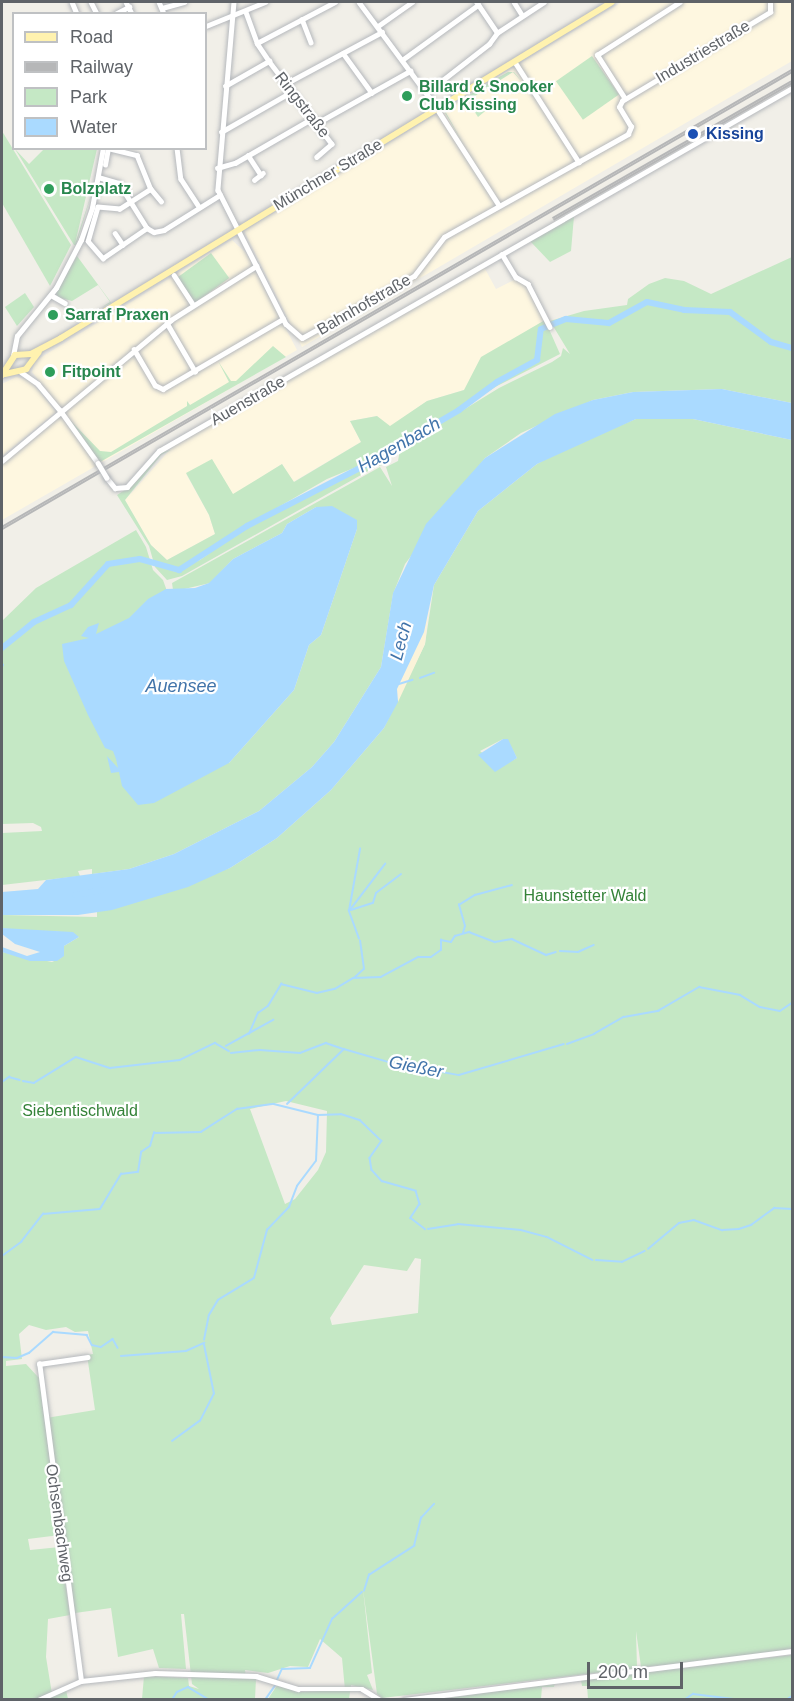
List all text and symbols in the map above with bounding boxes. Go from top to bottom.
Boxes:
legend [12,12,207,150]
street label: Industriestraße [652,16,754,88]
text: Road [70,27,113,47]
text: Railway [70,57,133,77]
street label: Ringstraße [270,68,334,142]
place label: Billard & Snooker Club Kissing [419,77,553,115]
text: Park [70,87,107,107]
marker: Billard & Snooker Club Kissing [400,89,414,103]
text: Water [70,117,117,137]
place label: Kissing [706,124,764,144]
marker: Kissing [684,125,702,143]
street label: Münchner Straße [270,135,386,215]
place label: Bolzplatz [61,179,131,199]
marker: Bolzplatz [42,182,56,196]
street label: Bahnhofstraße [314,270,414,340]
place label: Sarraf Praxen [65,305,169,325]
marker: Sarraf Praxen [46,308,60,322]
place label: Fitpoint [62,362,121,382]
marker: Fitpoint [43,365,57,379]
street label: Auenstraße [207,372,289,430]
water label: Hagenbach [354,413,444,477]
water label: Lech [386,619,416,663]
water label: Auensee [145,675,217,697]
park label: Haunstetter Wald [523,886,647,906]
water label: Gießer [387,1051,445,1083]
park label: Siebentischwald [22,1101,138,1121]
street label: Ochsenbachweg [41,1463,77,1583]
scale bar [590,1650,686,1688]
text: 200 m [598,1662,648,1682]

